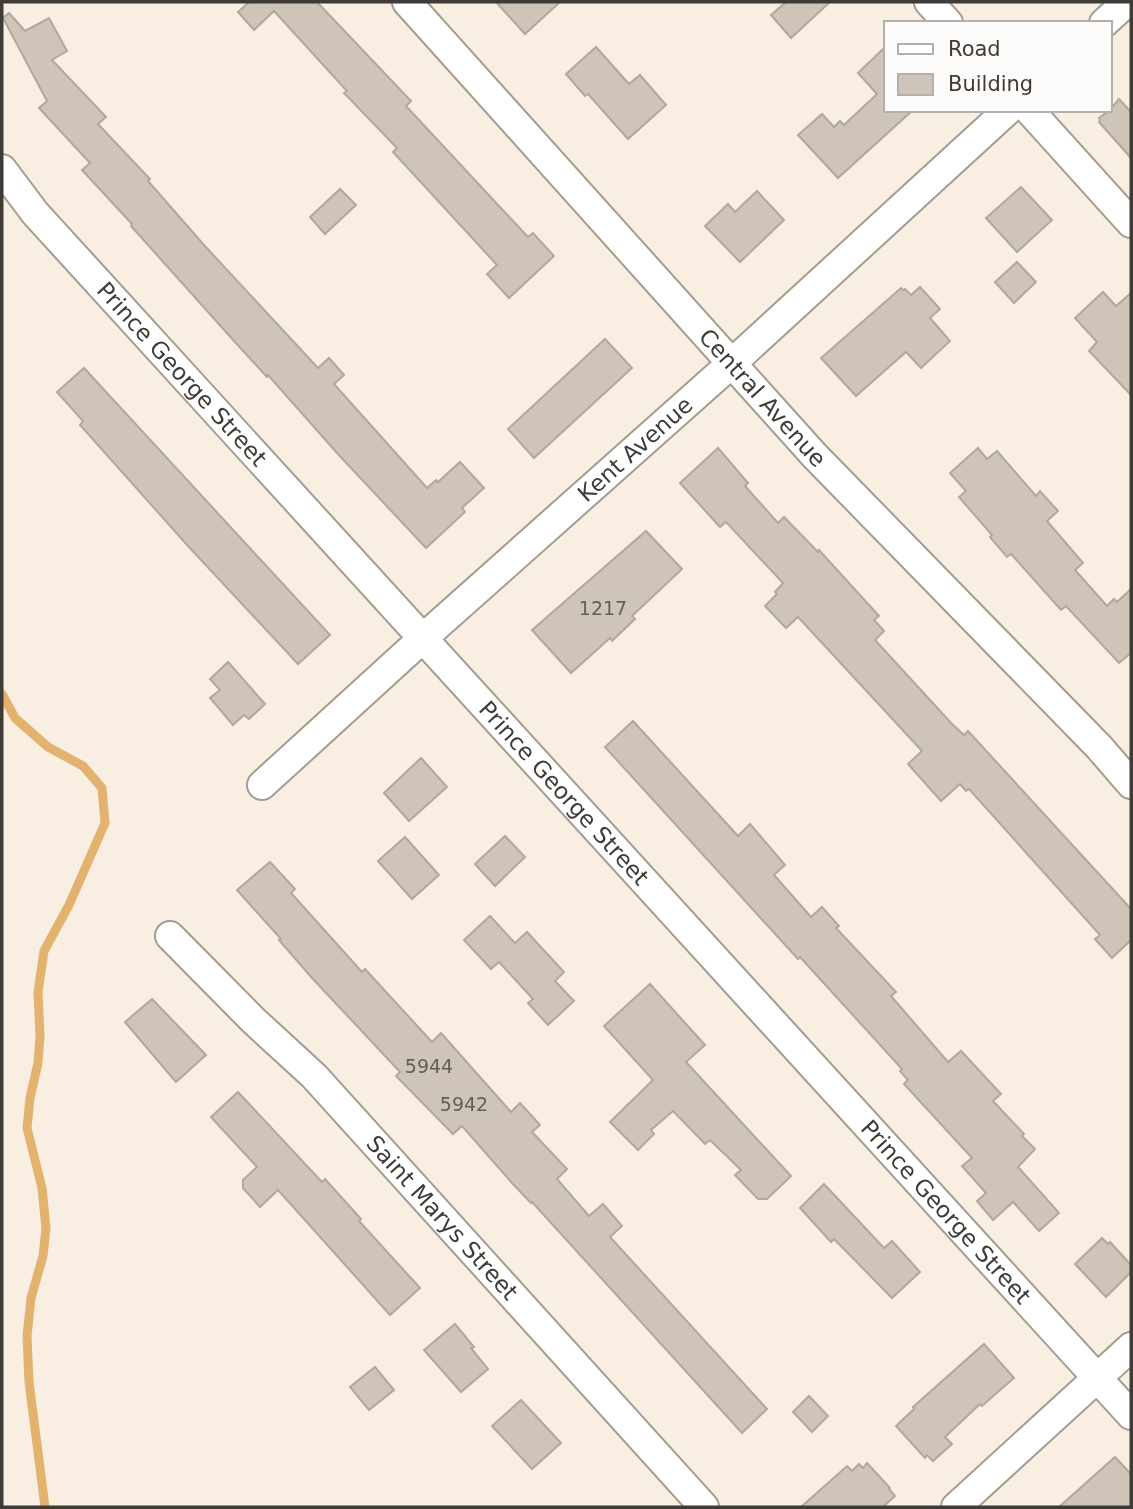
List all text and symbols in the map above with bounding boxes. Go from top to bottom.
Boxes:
legend [884,21,1112,112]
text: Road [948,37,1001,61]
text: Building [948,72,1033,96]
street label: Prince George Street [92,277,272,471]
street label: Central Avenue [694,323,831,472]
street label: Kent Avenue [573,391,698,507]
house number: 1217 [579,597,627,619]
street label: Prince George Street [474,696,654,890]
house number: 5944 [405,1055,453,1077]
house number: 5942 [440,1093,488,1115]
street label: Prince George Street [856,1115,1036,1309]
street label: Saint Marys Street [361,1130,523,1305]

